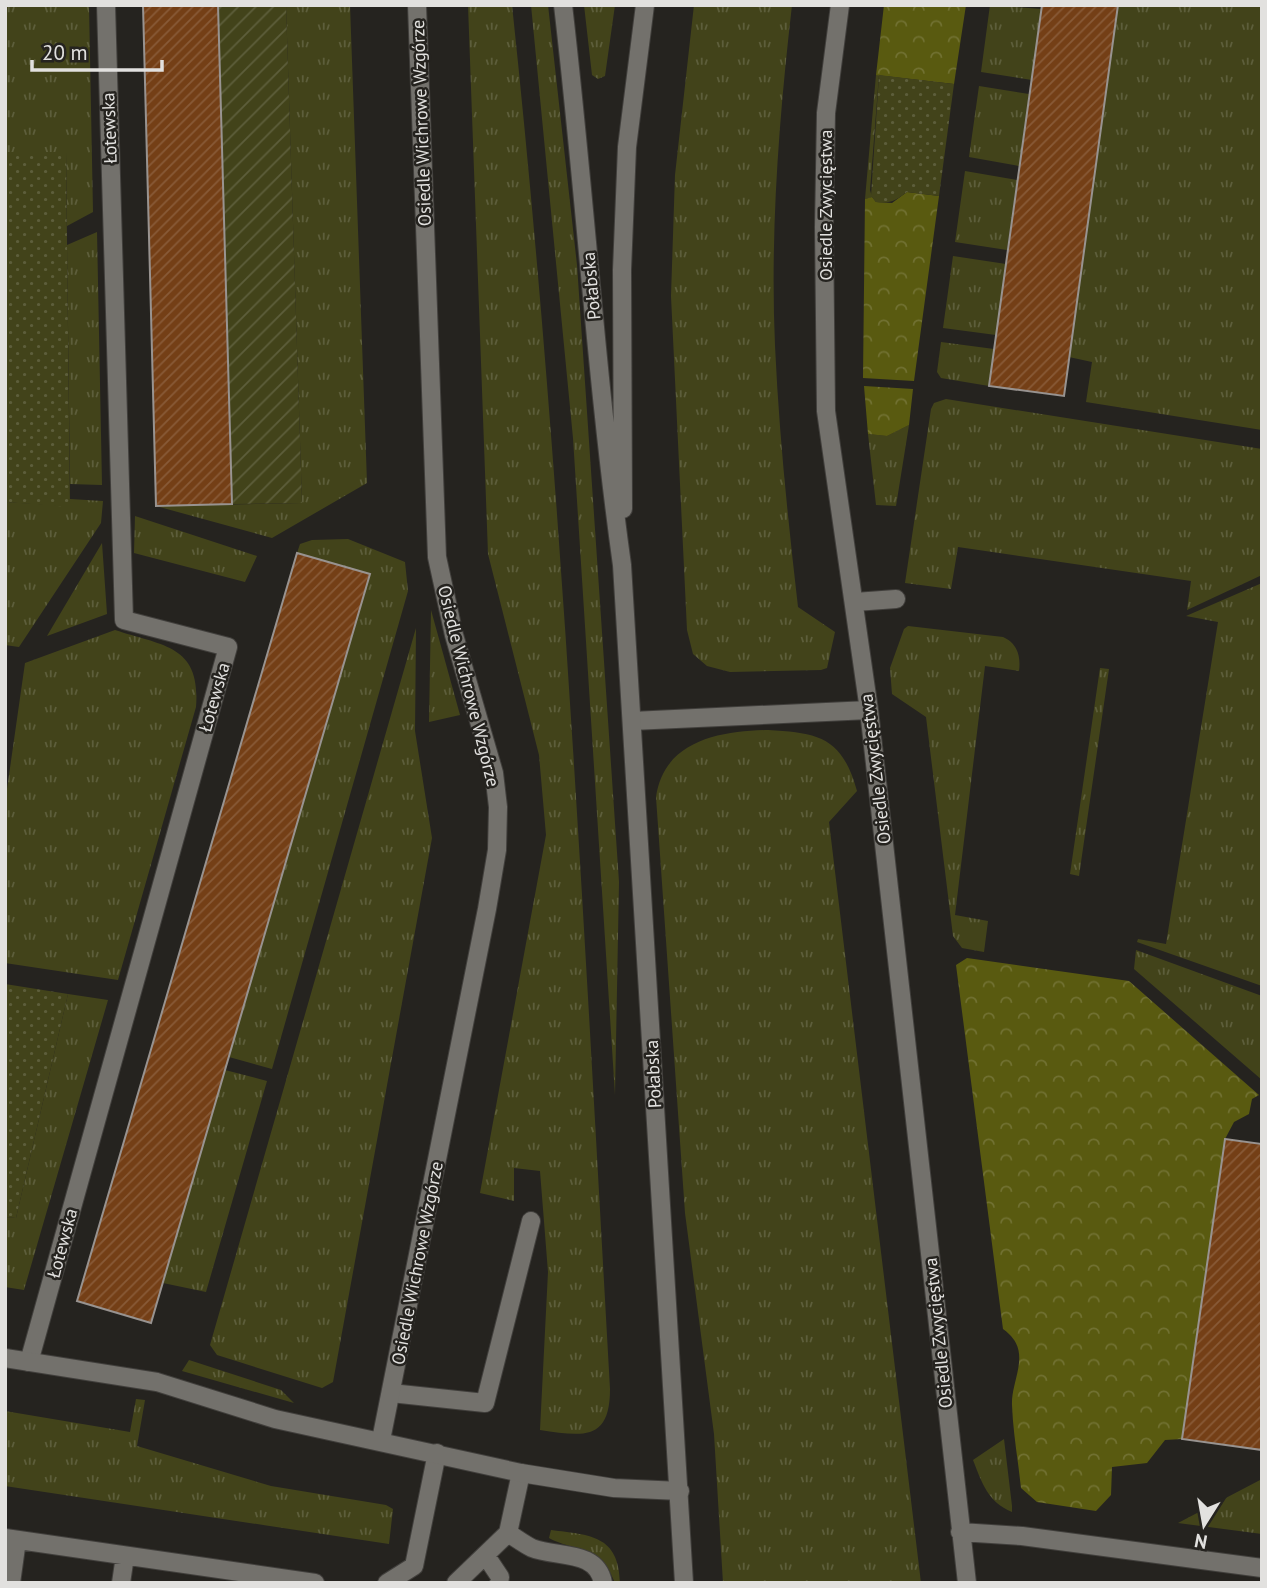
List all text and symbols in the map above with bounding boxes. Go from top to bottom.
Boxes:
street label: Osiedle Wichrowe Wzgórze [406,19,436,227]
scale bar [32,28,161,72]
text: 20 m [42,39,88,66]
street label: Łotewska [96,92,122,164]
street label: Osiedle Zwycięstwa [814,129,837,281]
street label: Połabska [577,251,605,321]
street label: Osiedle Wichrowe Wzgórze [433,583,505,789]
street label: Łotewska [193,660,235,734]
street label: Osiedle Zwycięstwa [854,693,896,845]
street label: Połabska [640,1039,666,1109]
street label: Osiedle Wichrowe Wzgórze [386,1159,448,1367]
street label: Łotewska [42,1206,82,1280]
street label: Osiedle Zwycięstwa [919,1257,957,1409]
north arrow [1169,1490,1239,1560]
text: N [1192,1529,1209,1555]

